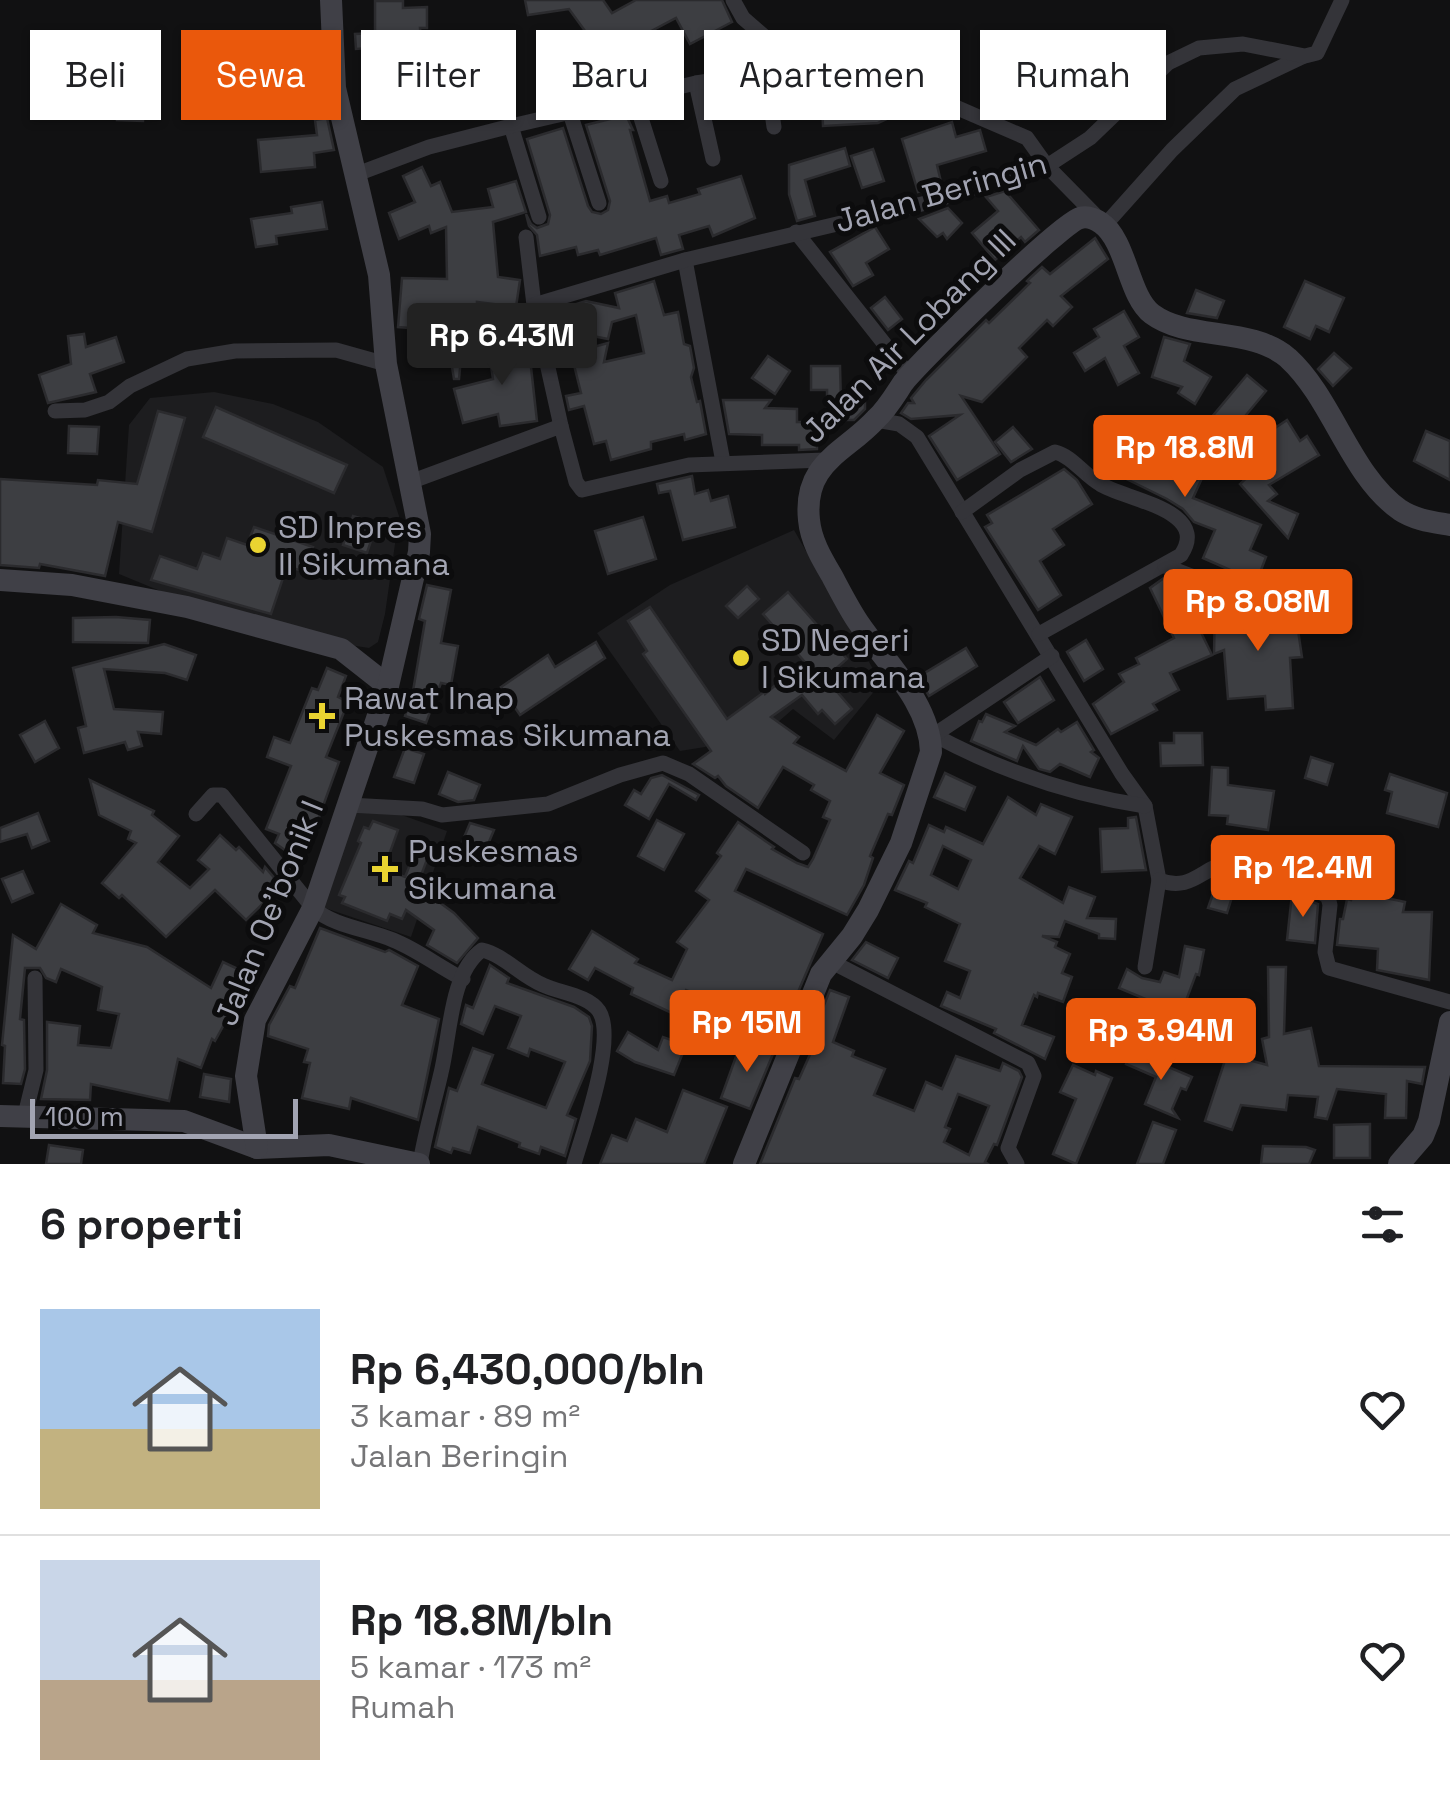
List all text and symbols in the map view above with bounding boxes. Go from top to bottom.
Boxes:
chip: Beli [30,30,161,120]
chip: Sewa [181,30,341,120]
chip: Filter [361,30,516,120]
chip: Baru [536,30,684,120]
chip: Apartemen [704,30,960,120]
chip: Rumah [980,30,1166,120]
street label: Jalan Beringin [831,143,1051,241]
street label: Jalan Air Lobang III [794,221,1024,451]
pin: Rp 6.43M [399,303,605,388]
text: Rp 6.43M [429,315,575,355]
pin: Rp 18.8M [1082,415,1288,500]
text: Rp 18.8M [1115,427,1255,467]
place label: SD Inpres II Sikumana [278,507,450,584]
marker: SD Inpres II Sikumana [247,534,269,556]
pin: Rp 8.08M [1155,569,1361,654]
text: Rp 8.08M [1185,581,1331,621]
place label: SD Negeri I Sikumana [761,620,925,697]
marker: SD Negeri I Sikumana [730,647,752,669]
place label: Rawat Inap Puskesmas Sikumana [344,678,671,755]
marker: Rawat Inap Puskesmas Sikumana [309,703,335,729]
street label: Jalan Oe'bonik I [206,795,332,1031]
place label: Puskesmas Sikumana [408,831,579,908]
pin: Rp 12.4M [1200,835,1406,920]
text: Rp 12.4M [1233,847,1373,887]
marker: Puskesmas Sikumana [372,856,398,882]
pin: Rp 15M [666,990,828,1075]
pin: Rp 3.94M [1058,998,1264,1083]
text: Rp 15M [692,1002,802,1042]
text: Rp 3.94M [1088,1010,1234,1050]
scale bar [30,1094,298,1138]
text: 100 m [45,1098,124,1134]
icon: filters [1355,1197,1410,1252]
text: 6 properti [40,1198,243,1251]
text: Rp 6,430,000/bln [350,1343,705,1396]
icon: home [120,1349,240,1469]
icon: heart [1355,1382,1410,1437]
text: 3 kamar · 89 m² [350,1396,580,1436]
text: Jalan Beringin [350,1436,568,1476]
text: Rp 18.8M/bln [350,1594,613,1647]
icon: home [120,1600,240,1720]
icon: heart [1355,1633,1410,1688]
text: 5 kamar · 173 m² [350,1647,591,1687]
text: Rumah [350,1687,455,1727]

